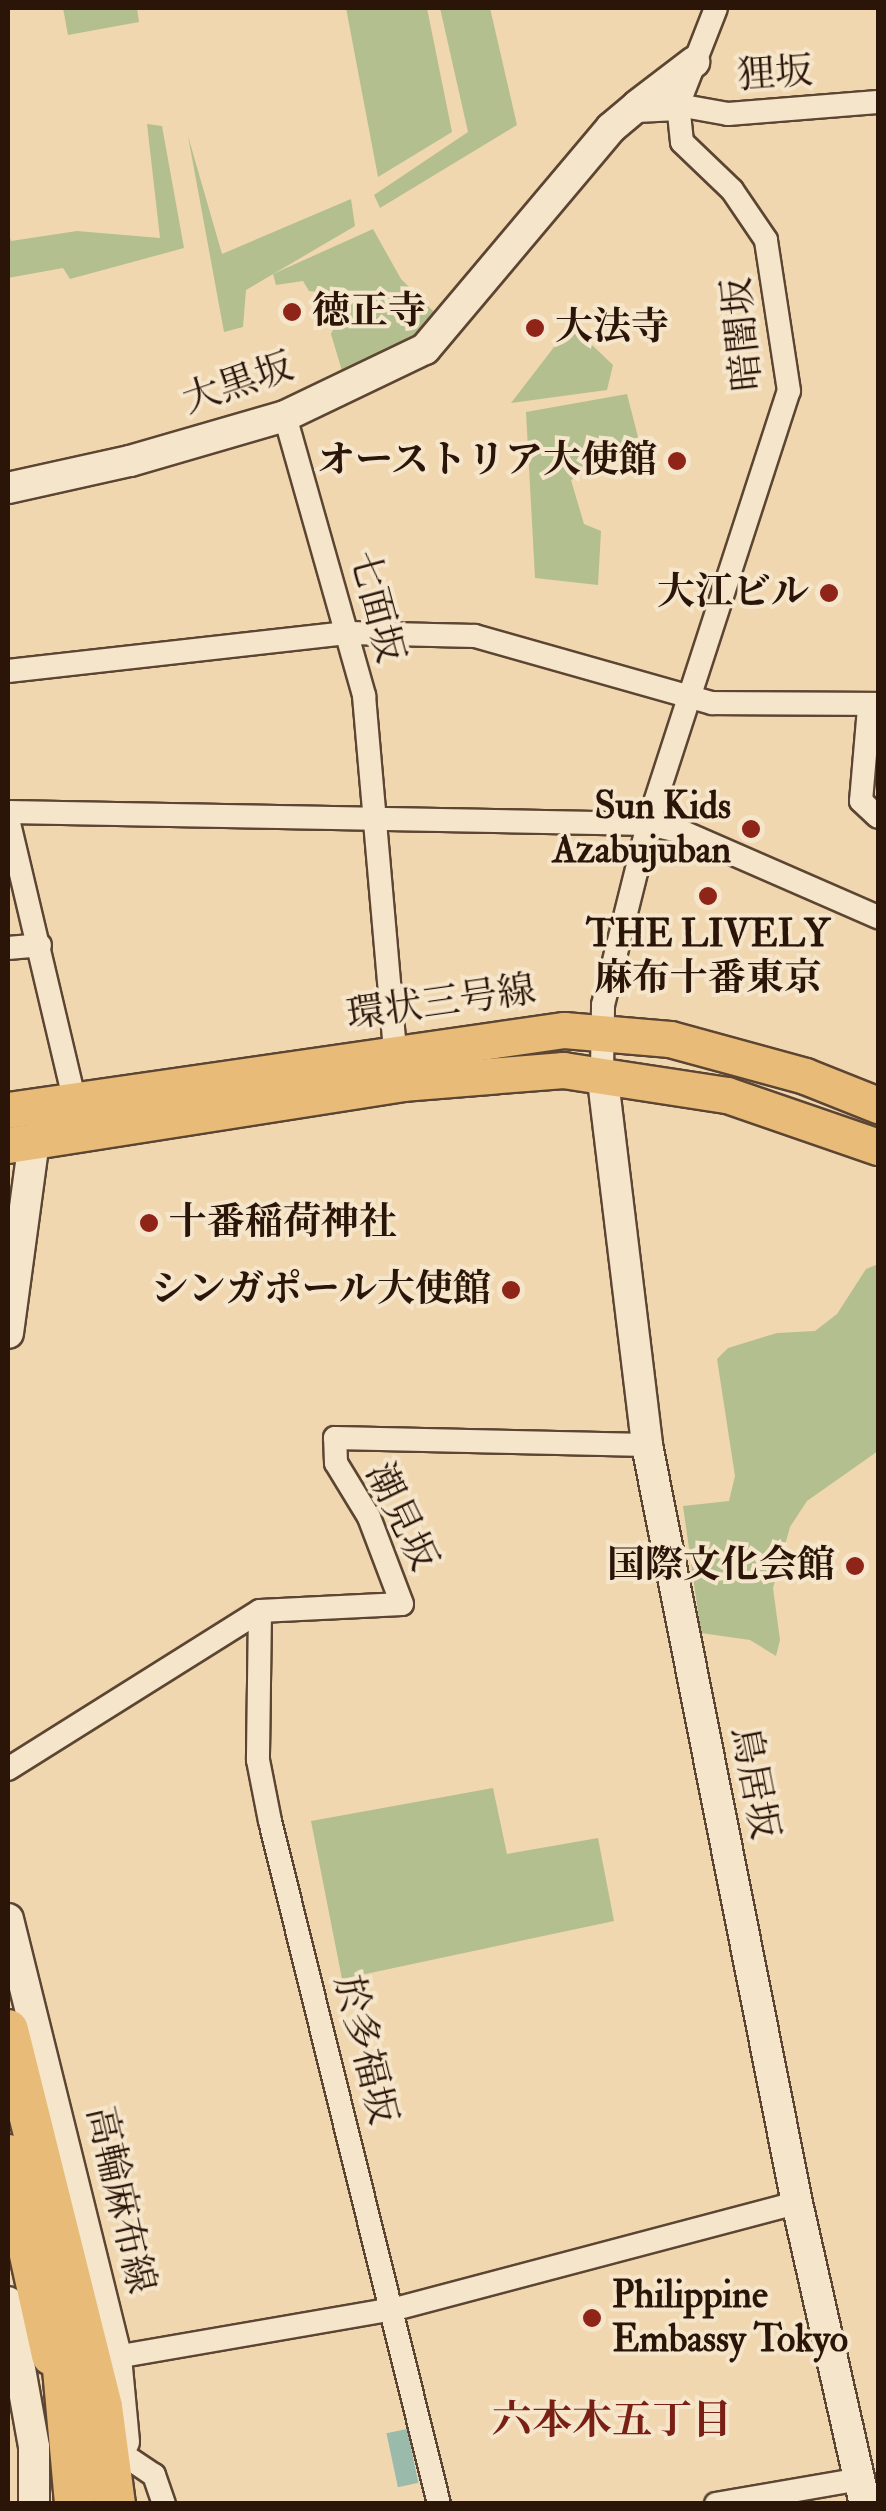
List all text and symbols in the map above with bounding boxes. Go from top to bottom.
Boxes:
street label: 狸坂 [736,49,814,99]
street label: 暗闇坂 [714,275,772,393]
place label: 徳正寺 [312,289,426,335]
marker: 徳正寺 [281,301,303,323]
place label: 大法寺 [555,305,669,351]
marker: 大法寺 [524,317,546,339]
street label: 大黒坂 [177,344,299,424]
place label: オーストリア大使館 [315,438,657,484]
marker: オーストリア大使館 [666,450,688,472]
street label: 七面坂 [339,546,413,668]
place label: 大江ビル [657,570,809,616]
marker: 大江ビル [818,582,840,604]
place label: Sun Kids Azabujuban [552,784,731,874]
marker: Sun Kids Azabujuban [740,818,762,840]
marker: THE LIVELY 麻布十番東京 [697,885,719,907]
place label: THE LIVELY 麻布十番東京 [586,912,830,1002]
street label: 環状三号線 [344,967,538,1039]
place label: 十番稲荷神社 [169,1200,397,1246]
marker: 十番稲荷神社 [138,1212,160,1234]
place label: シンガポール大使館 [149,1267,491,1313]
marker: シンガポール大使館 [500,1279,522,1301]
street label: 潮見坂 [356,1456,446,1578]
place label: 国際文化会館 [607,1543,835,1589]
marker: 国際文化会館 [844,1555,866,1577]
street label: 鳥居坂 [721,1723,787,1843]
street label: 於多福坂 [324,1971,406,2129]
street label: 高輪麻布線 [76,2102,164,2298]
place label: Philippine Embassy Tokyo [612,2273,848,2362]
marker: Philippine Embassy Tokyo [581,2307,603,2329]
district label: 六本木五丁目 [492,2397,732,2445]

